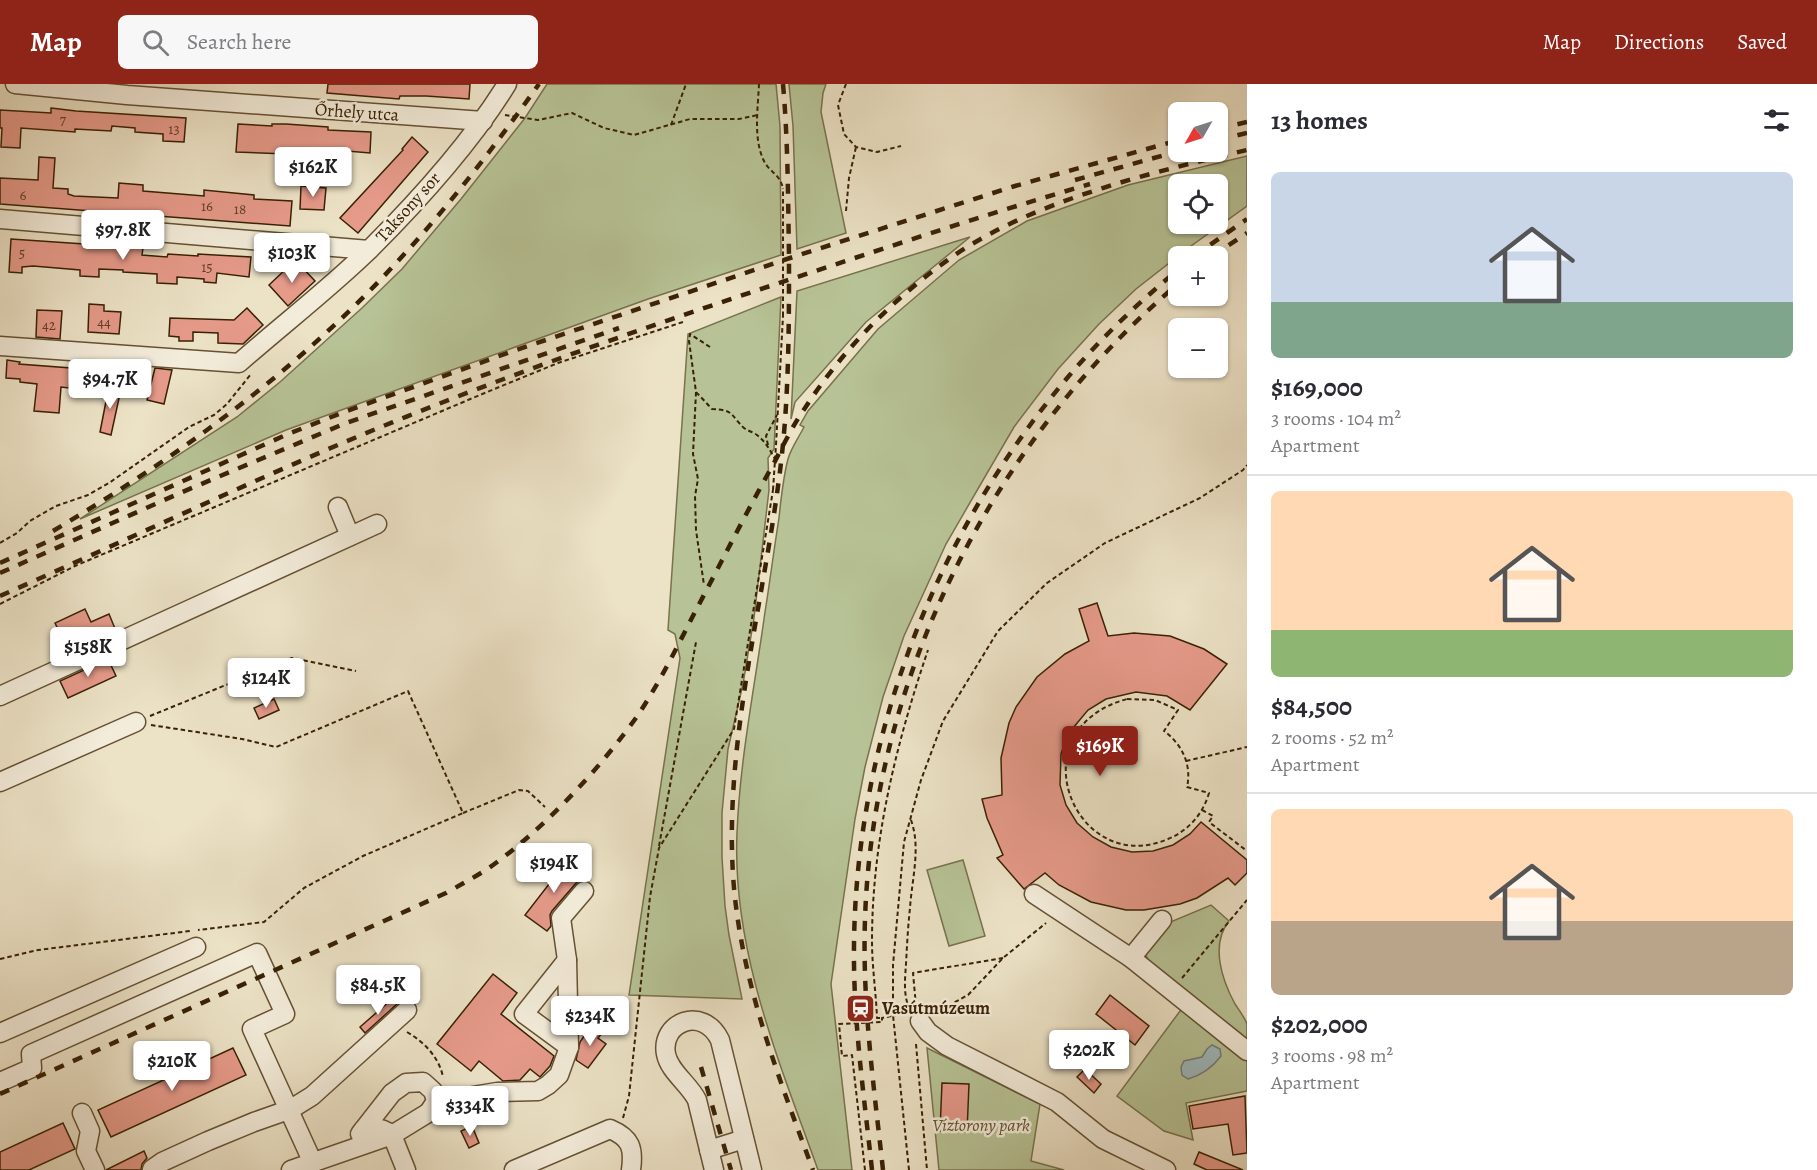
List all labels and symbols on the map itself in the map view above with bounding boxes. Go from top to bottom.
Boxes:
street label: Őrhely utca [314,97,401,127]
north arrow [1168,102,1228,162]
house number: 7 [60,110,67,130]
house number: 13 [168,119,180,139]
pin: $162K [271,147,355,198]
street label: Taksony sor [370,167,446,247]
house number: 6 [20,185,27,205]
house number: 16 [201,196,213,216]
house number: 18 [234,199,246,219]
pin: $97.8K [74,210,172,261]
pin: $103K [250,233,334,284]
house number: 5 [19,243,25,263]
house number: 15 [201,257,213,277]
house number: 44 [97,312,111,332]
house number: 42 [42,315,56,335]
pin: $94.7K [61,359,159,410]
pin: $158K [46,627,130,678]
pin: $124K [224,658,308,709]
pin: $169K [1058,726,1142,777]
pin: $194K [512,843,596,894]
pin: $84.5K [329,965,427,1016]
station icon: Vasútmúzeum [845,992,877,1024]
pin: $234K [548,996,632,1047]
place label: Vasútmúzeum [881,996,990,1020]
pin: $202K [1047,1030,1131,1081]
pin: $210K [130,1041,214,1092]
pin: $334K [428,1086,512,1137]
park label: Víztorony park [932,1113,1030,1137]

